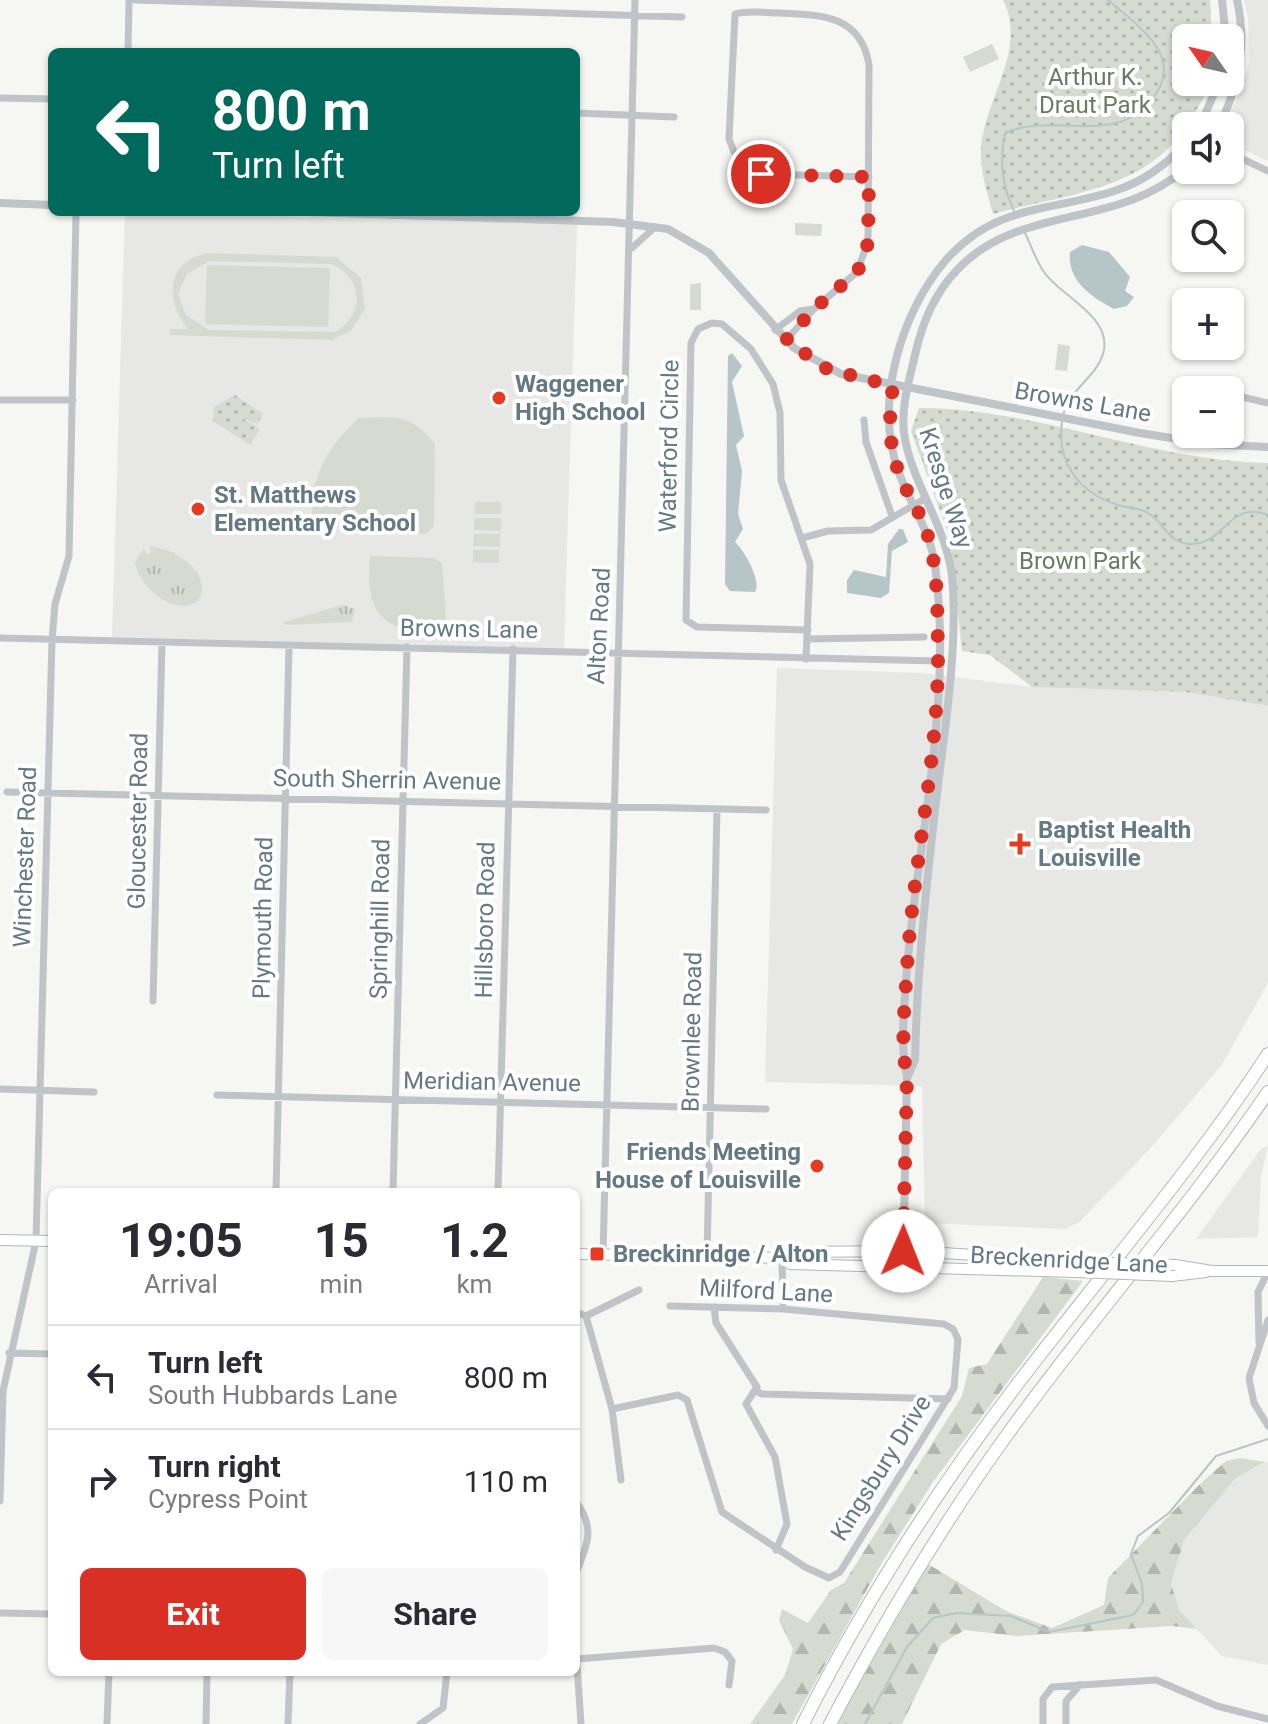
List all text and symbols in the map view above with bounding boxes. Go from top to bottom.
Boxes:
north arrow [1172,24,1244,96]
map controls [1172,24,1244,448]
park label: Arthur K. Draut Park [1039,63,1152,119]
text: 800 m [212,78,371,144]
icon: left [80,80,184,184]
button: sound [1172,112,1244,184]
pin [727,140,795,208]
text: Turn left [212,145,345,187]
icon: arrive [739,152,783,196]
button: search [1172,200,1244,272]
button: + [1172,288,1244,360]
street label: Waterford Circle [653,359,685,533]
place label: Waggener High School [515,370,646,426]
street label: Browns Lane [1013,376,1153,428]
button: − [1172,376,1244,448]
marker: Waggener High School [490,389,508,407]
street label: Kresge Way [913,424,979,553]
place label: St. Matthews Elementary School [214,481,416,537]
marker: St. Matthews Elementary School [189,500,207,518]
park label: Brown Park [1019,547,1142,575]
street label: Alton Road [582,567,616,685]
street label: Browns Lane [400,614,538,644]
street label: Gloucester Road [122,733,154,909]
street label: South Sherrin Avenue [273,764,501,796]
street label: Winchester Road [8,766,42,948]
place label: Baptist Health Louisville [1038,816,1191,872]
marker: Baptist Health Louisville [1009,833,1031,855]
street label: Plymouth Road [248,837,278,999]
street label: Springhill Road [365,839,395,999]
street label: Hillsboro Road [470,841,500,999]
street label: Brownlee Road [677,952,707,1112]
street label: Meridian Avenue [403,1066,581,1098]
place label: Friends Meeting House of Louisville [595,1138,801,1194]
marker: Friends Meeting House of Louisville [808,1157,826,1175]
position arrow [861,1209,945,1293]
text: 19:05 [119,1212,243,1269]
text: 15 [314,1212,369,1269]
text: 1.2 [440,1212,509,1269]
place label: Breckinridge / Alton [613,1240,828,1268]
street label: Breckenridge Lane [970,1241,1168,1279]
marker: Breckinridge / Alton [588,1245,606,1263]
text: Arrival [144,1269,218,1299]
text: min [320,1269,363,1299]
text: km [456,1269,492,1299]
street label: Milford Lane [698,1274,834,1308]
text: Turn left [148,1345,263,1380]
icon: left [80,1355,124,1399]
text: 800 m [464,1360,548,1395]
text: South Hubbards Lane [148,1380,398,1410]
street label: Kingsbury Drive [825,1390,937,1546]
text: Turn right [148,1449,281,1484]
icon: right [80,1459,124,1503]
text: 110 m [464,1464,548,1499]
text: Cypress Point [148,1484,308,1514]
button: Exit [80,1568,306,1660]
button: Share [322,1568,548,1660]

